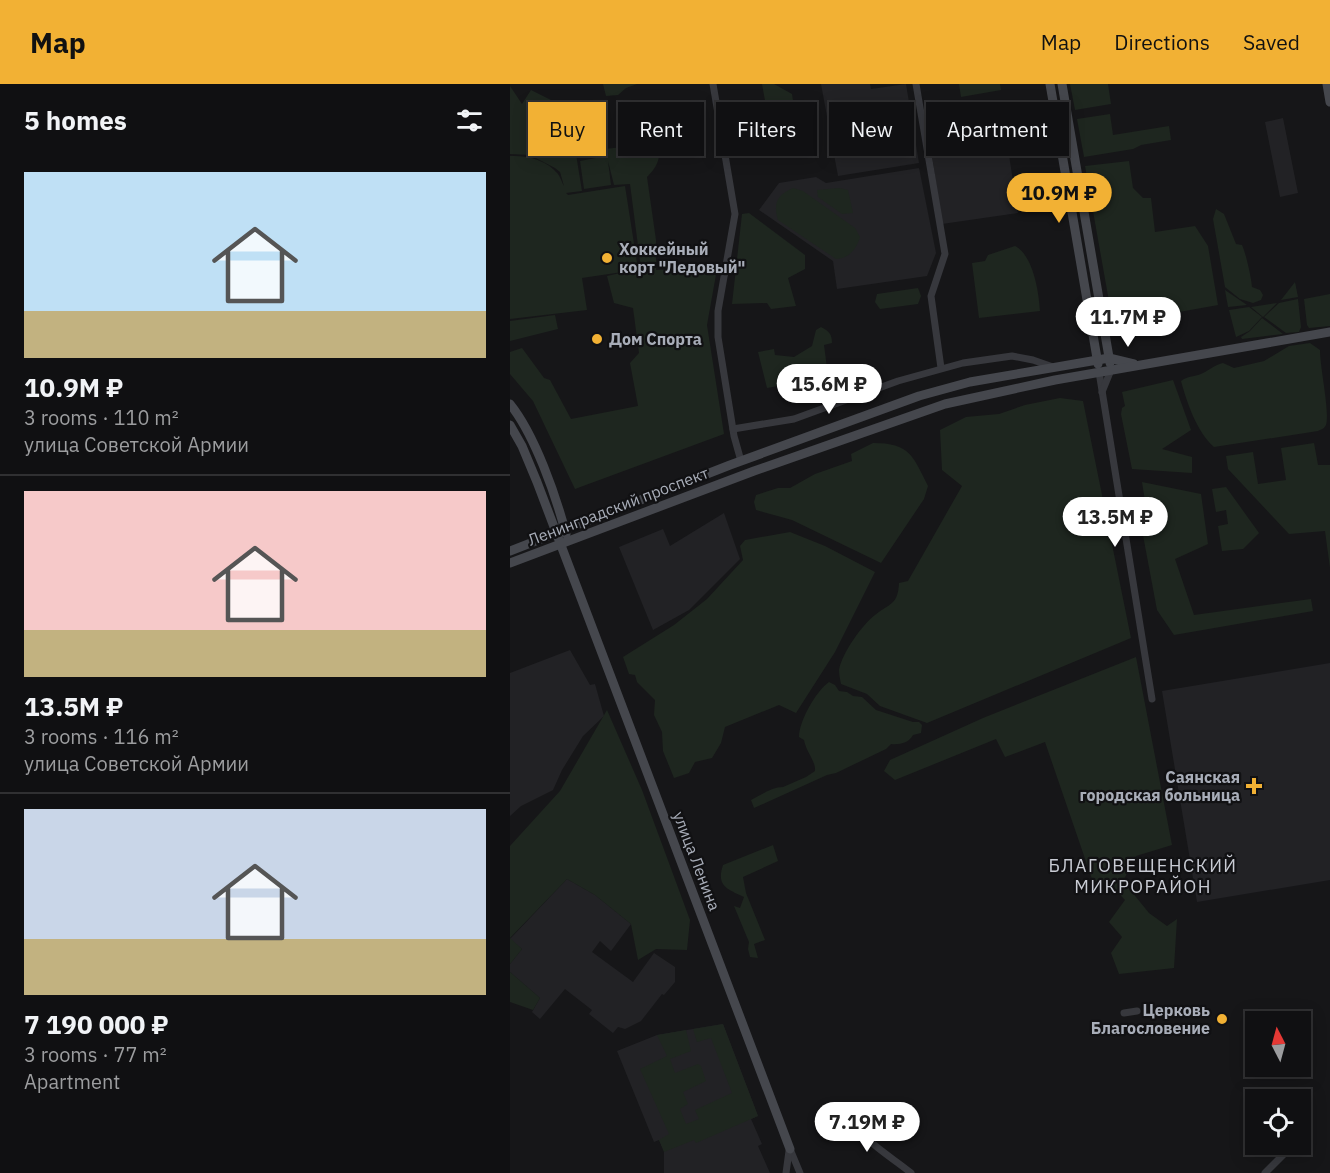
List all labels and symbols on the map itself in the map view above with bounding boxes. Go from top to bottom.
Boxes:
pin: 10.9M ₽ [1004,173,1114,224]
place label: Хоккейный корт "Ледовый" [619,239,746,277]
marker: Хоккейный корт "Ледовый" [600,251,614,265]
pin: 11.7M ₽ [1073,297,1183,348]
place label: Дом Спорта [609,329,702,349]
marker: Дом Спорта [590,332,604,346]
pin: 15.6M ₽ [774,364,884,415]
street label: Ленинградский проспект [525,462,712,550]
pin: 13.5M ₽ [1060,497,1170,548]
place label: Саянская городская больница [1080,767,1240,805]
marker: Саянская городская больница [1245,777,1263,795]
street label: улица Ленина [669,809,725,914]
district label: БЛАГОВЕЩЕНСКИЙ МИКРОРАЙОН [1048,854,1238,898]
place label: Церковь Благословение [1091,1000,1210,1038]
north arrow [1245,1011,1311,1077]
marker: Церковь Благословение [1215,1012,1229,1026]
pin: 7.19M ₽ [812,1102,922,1153]

